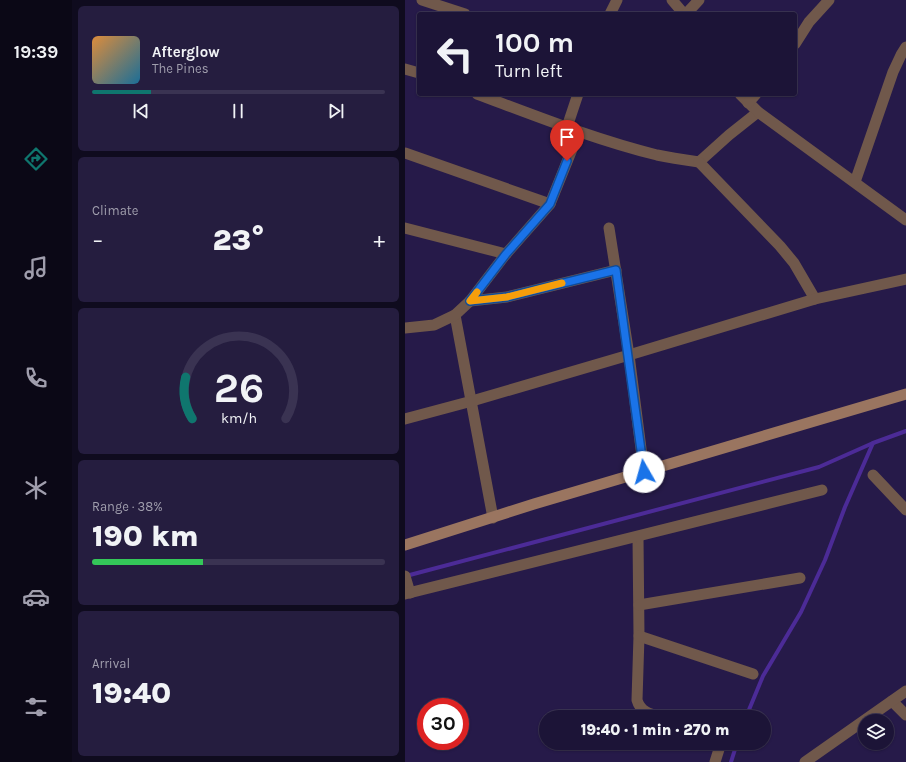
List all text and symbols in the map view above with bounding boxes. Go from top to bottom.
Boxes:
text: 100 m [495,26,574,59]
icon: left [429,28,481,80]
text: 19:39 [14,41,58,63]
text: Afterglow [152,43,220,61]
text: Turn left [495,60,563,82]
text: The Pines [152,61,209,76]
icon: previous [130,100,152,122]
icon: pause [227,100,249,122]
icon: next [325,100,347,122]
pin [550,120,584,161]
icon: arrive [556,126,578,148]
icon: directions [22,145,50,173]
text: Climate [92,203,138,218]
text: 23° [213,222,264,258]
text: − [92,227,104,253]
text: + [373,227,385,253]
icon: music [22,254,50,282]
icon: phone [22,364,50,392]
text: 26 [213,364,264,412]
text: km/h [220,410,257,427]
position arrow [623,451,665,493]
icon: climate [22,474,50,502]
text: Range · 38% [92,499,163,514]
text: 190 km [92,518,199,554]
icon: car [22,583,50,611]
text: Arrival [92,656,130,671]
text: 19:40 [92,675,171,711]
icon: filters [22,693,50,721]
speed limit sign: 30 [417,698,469,750]
map controls [858,714,894,750]
button: layers [858,714,894,750]
text: 19:40 · 1 min · 270 m [581,721,729,739]

